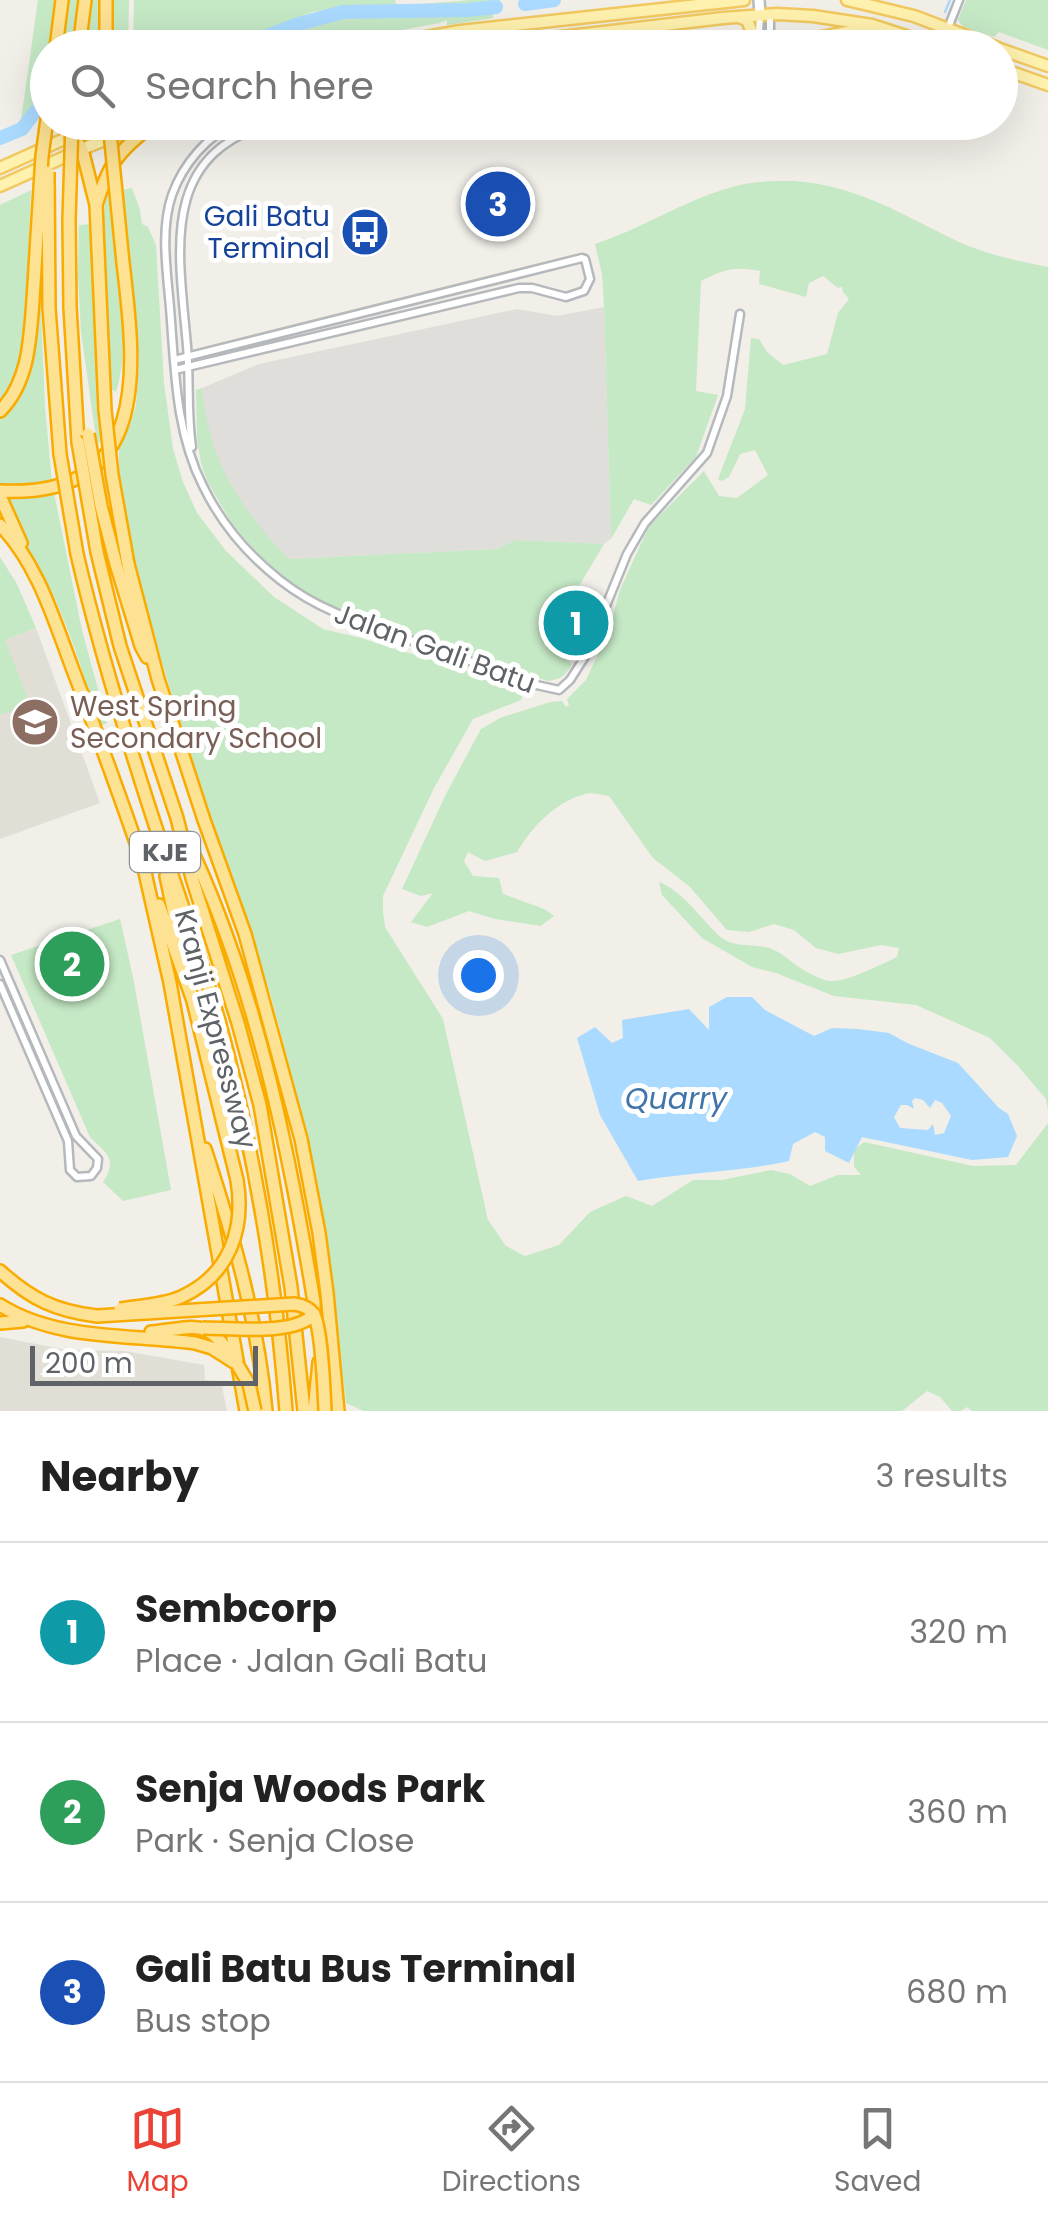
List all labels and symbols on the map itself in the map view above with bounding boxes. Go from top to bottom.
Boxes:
pin: 3 [466,166,530,242]
place label: Gali Batu Terminal [204,197,330,268]
bus stop icon: Gali Batu Terminal [339,206,391,258]
pin: 1 [544,586,608,660]
street label: Jalan Gali Batu [329,594,541,703]
place label: West Spring Secondary School [70,687,322,758]
school or university icon: West Spring Secondary School [9,696,61,748]
road number: KJE [130,832,200,872]
street label: Kranji Expressway [165,905,266,1154]
pin: 2 [40,926,104,1002]
your location [453,950,504,1001]
water label: Quarry [625,1077,728,1120]
scale bar [30,1341,258,1386]

